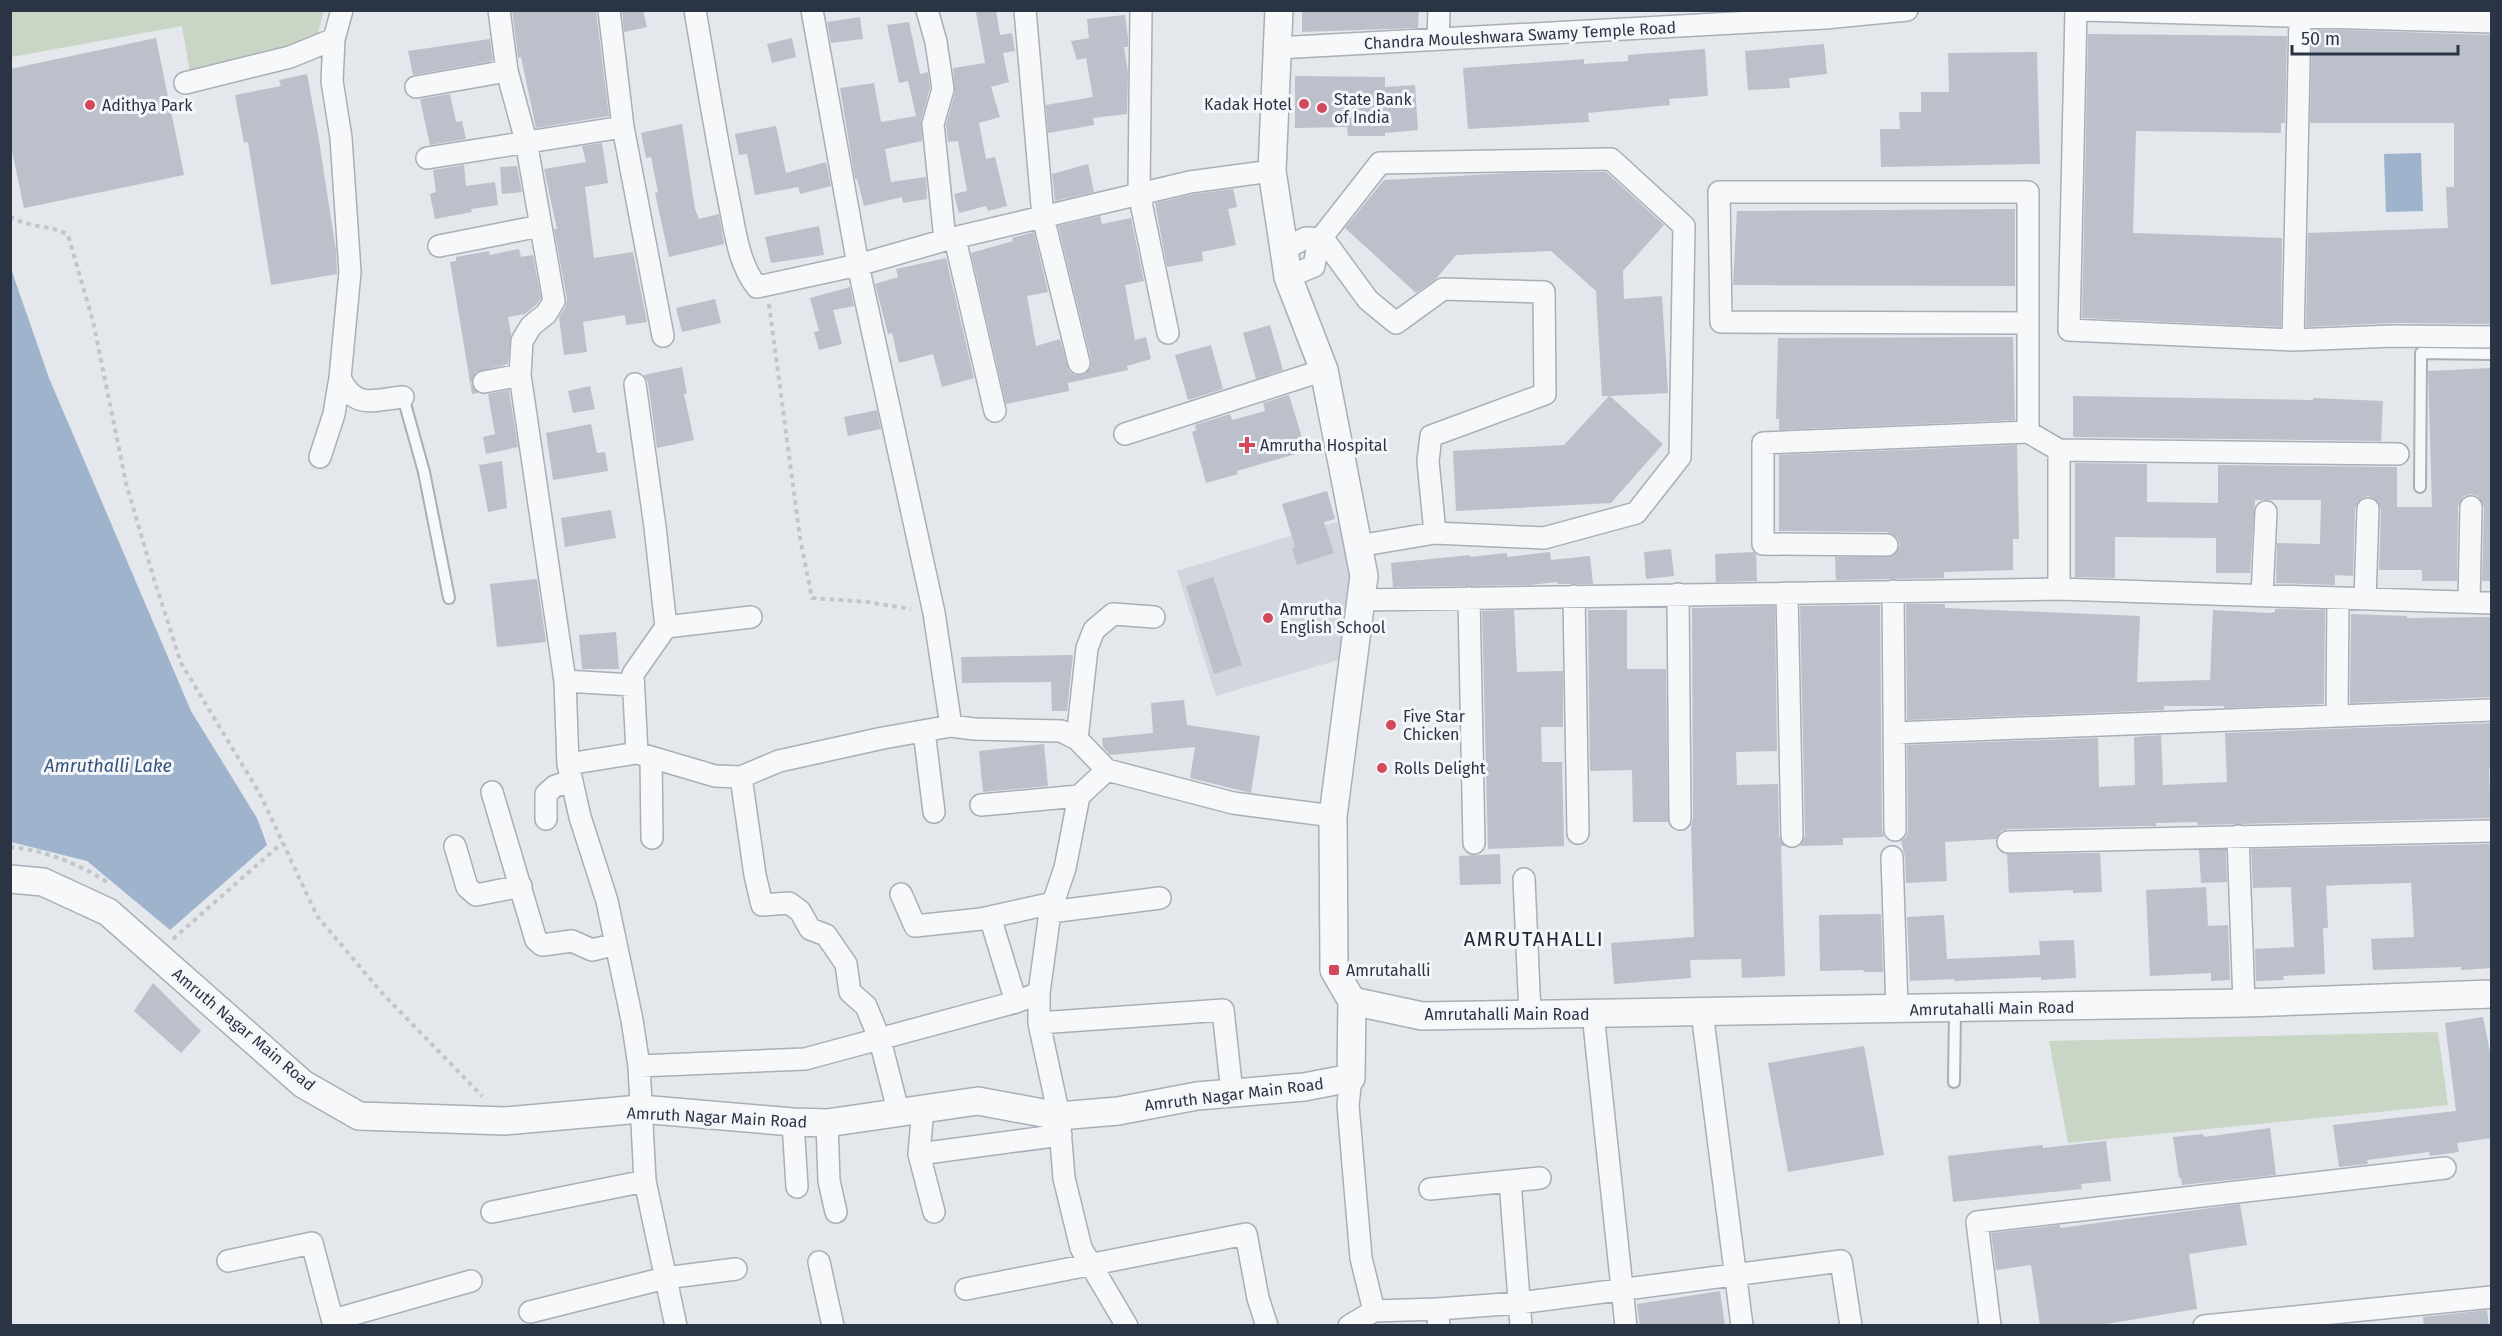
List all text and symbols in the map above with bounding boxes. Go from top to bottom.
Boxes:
street label: Chandra Mouleshwara Swamy Temple Road [1364,18,1677,53]
scale bar [2292,18,2458,56]
text: 50 m [2301,28,2340,50]
place label: State Bank of India [1334,90,1412,127]
place label: Kadak Hotel [1204,95,1292,114]
place label: Adithya Park [102,96,193,115]
marker: Kadak Hotel [1297,97,1311,111]
marker: Adithya Park [83,98,97,112]
marker: State Bank of India [1315,101,1329,115]
marker: Amrutha Hospital [1238,436,1256,454]
place label: Amrutha Hospital [1260,436,1387,455]
place label: Amrutha English School [1280,600,1386,637]
marker: Amrutha English School [1261,611,1275,625]
place label: Five Star Chicken [1403,707,1466,744]
marker: Five Star Chicken [1384,718,1398,732]
water label: Amruthalli Lake [43,755,172,777]
place label: Rolls Delight [1394,759,1486,778]
marker: Rolls Delight [1375,761,1389,775]
district label: AMRUTAHALLI [1464,927,1604,951]
place label: Amrutahalli [1346,961,1431,980]
marker: Amrutahalli [1327,963,1341,977]
street label: Amruth Nagar Main Road [168,964,319,1095]
street label: Amrutahalli Main Road [1909,998,2075,1019]
street label: Amrutahalli Main Road [1425,1005,1589,1024]
street label: Amruth Nagar Main Road [1143,1074,1325,1115]
street label: Amruth Nagar Main Road [626,1103,808,1132]

